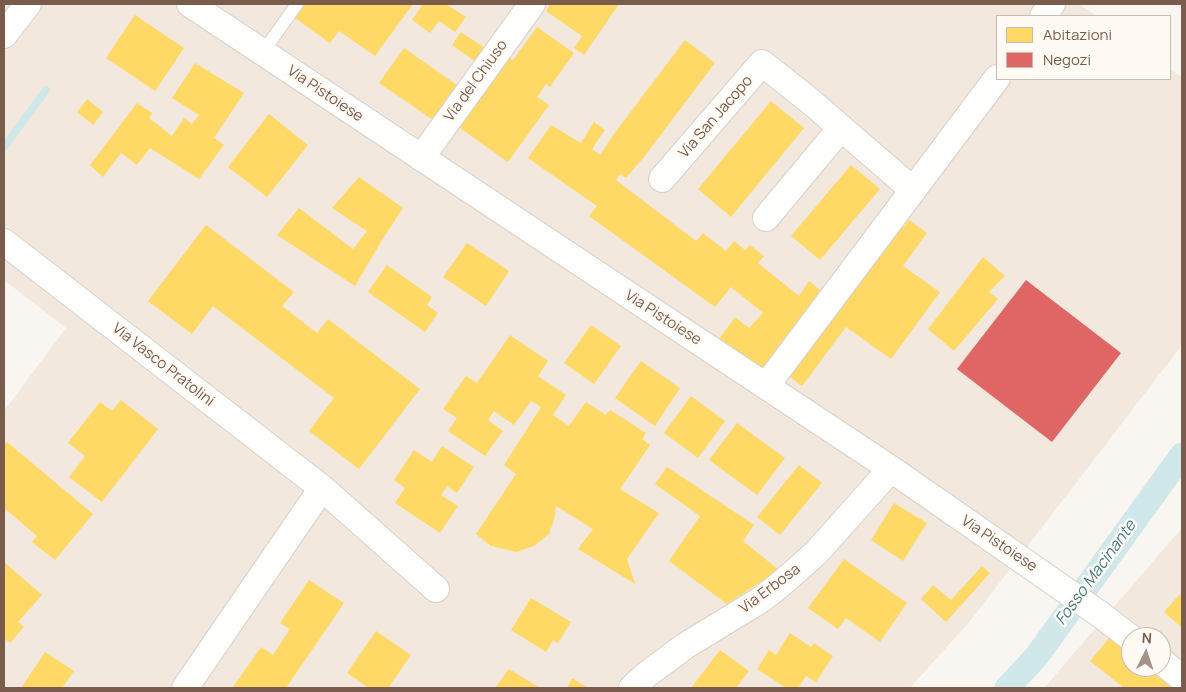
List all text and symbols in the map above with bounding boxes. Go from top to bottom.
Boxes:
legend [996,15,1171,80]
text: Abitazioni [1043,24,1112,45]
street label: Via del Chiuso [440,37,512,125]
text: Negozi [1043,49,1091,70]
street label: Via Pistoiese [284,62,366,126]
street label: Via San Jacopo [675,72,757,162]
street label: Via Pistoiese [621,287,705,349]
street label: Via Vasco Pratolini [108,320,218,410]
street label: Via Pistoiese [958,512,1040,576]
water label: Fosso Macinante [1052,517,1140,629]
street label: Via Erbosa [736,560,804,618]
north arrow [1121,627,1171,677]
text: N [1141,628,1153,647]

